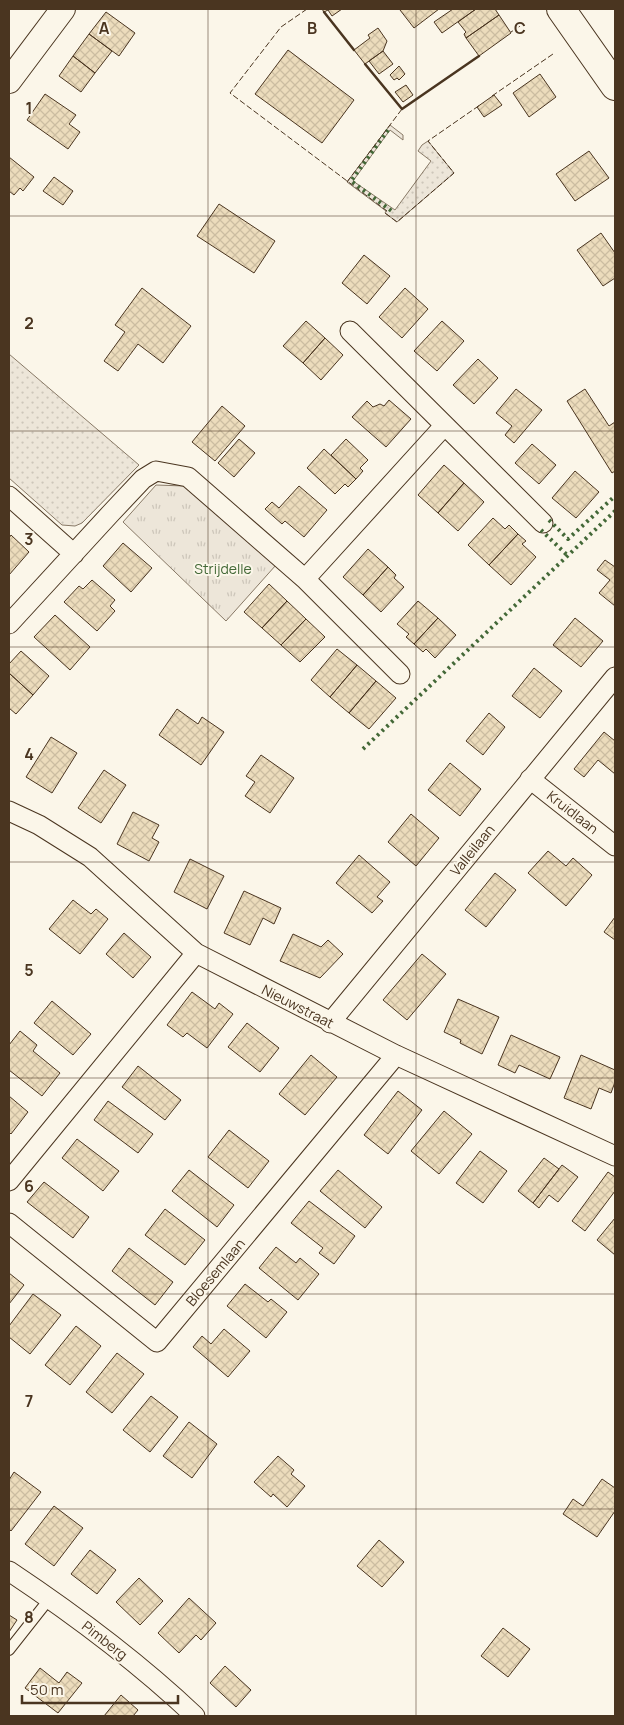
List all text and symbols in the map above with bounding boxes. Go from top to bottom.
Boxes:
text: A [99,17,110,39]
text: B [307,17,317,39]
text: C [514,17,526,39]
text: 1 [25,97,33,119]
text: 2 [24,312,34,334]
text: 3 [24,528,34,550]
park label: Strijdelle [194,559,252,578]
text: 4 [24,743,34,765]
street label: Kruidlaan [543,786,603,838]
street label: Valleilaan [446,820,498,880]
text: 5 [24,959,34,981]
street label: Nieuwstraat [259,980,338,1033]
text: 6 [24,1175,34,1197]
street label: Bloesemlaan [181,1234,249,1310]
text: 7 [25,1390,33,1412]
text: 8 [24,1606,34,1628]
street label: Pimberg [78,1616,132,1664]
scale bar [22,1672,179,1704]
text: 50 m [30,1679,64,1700]

